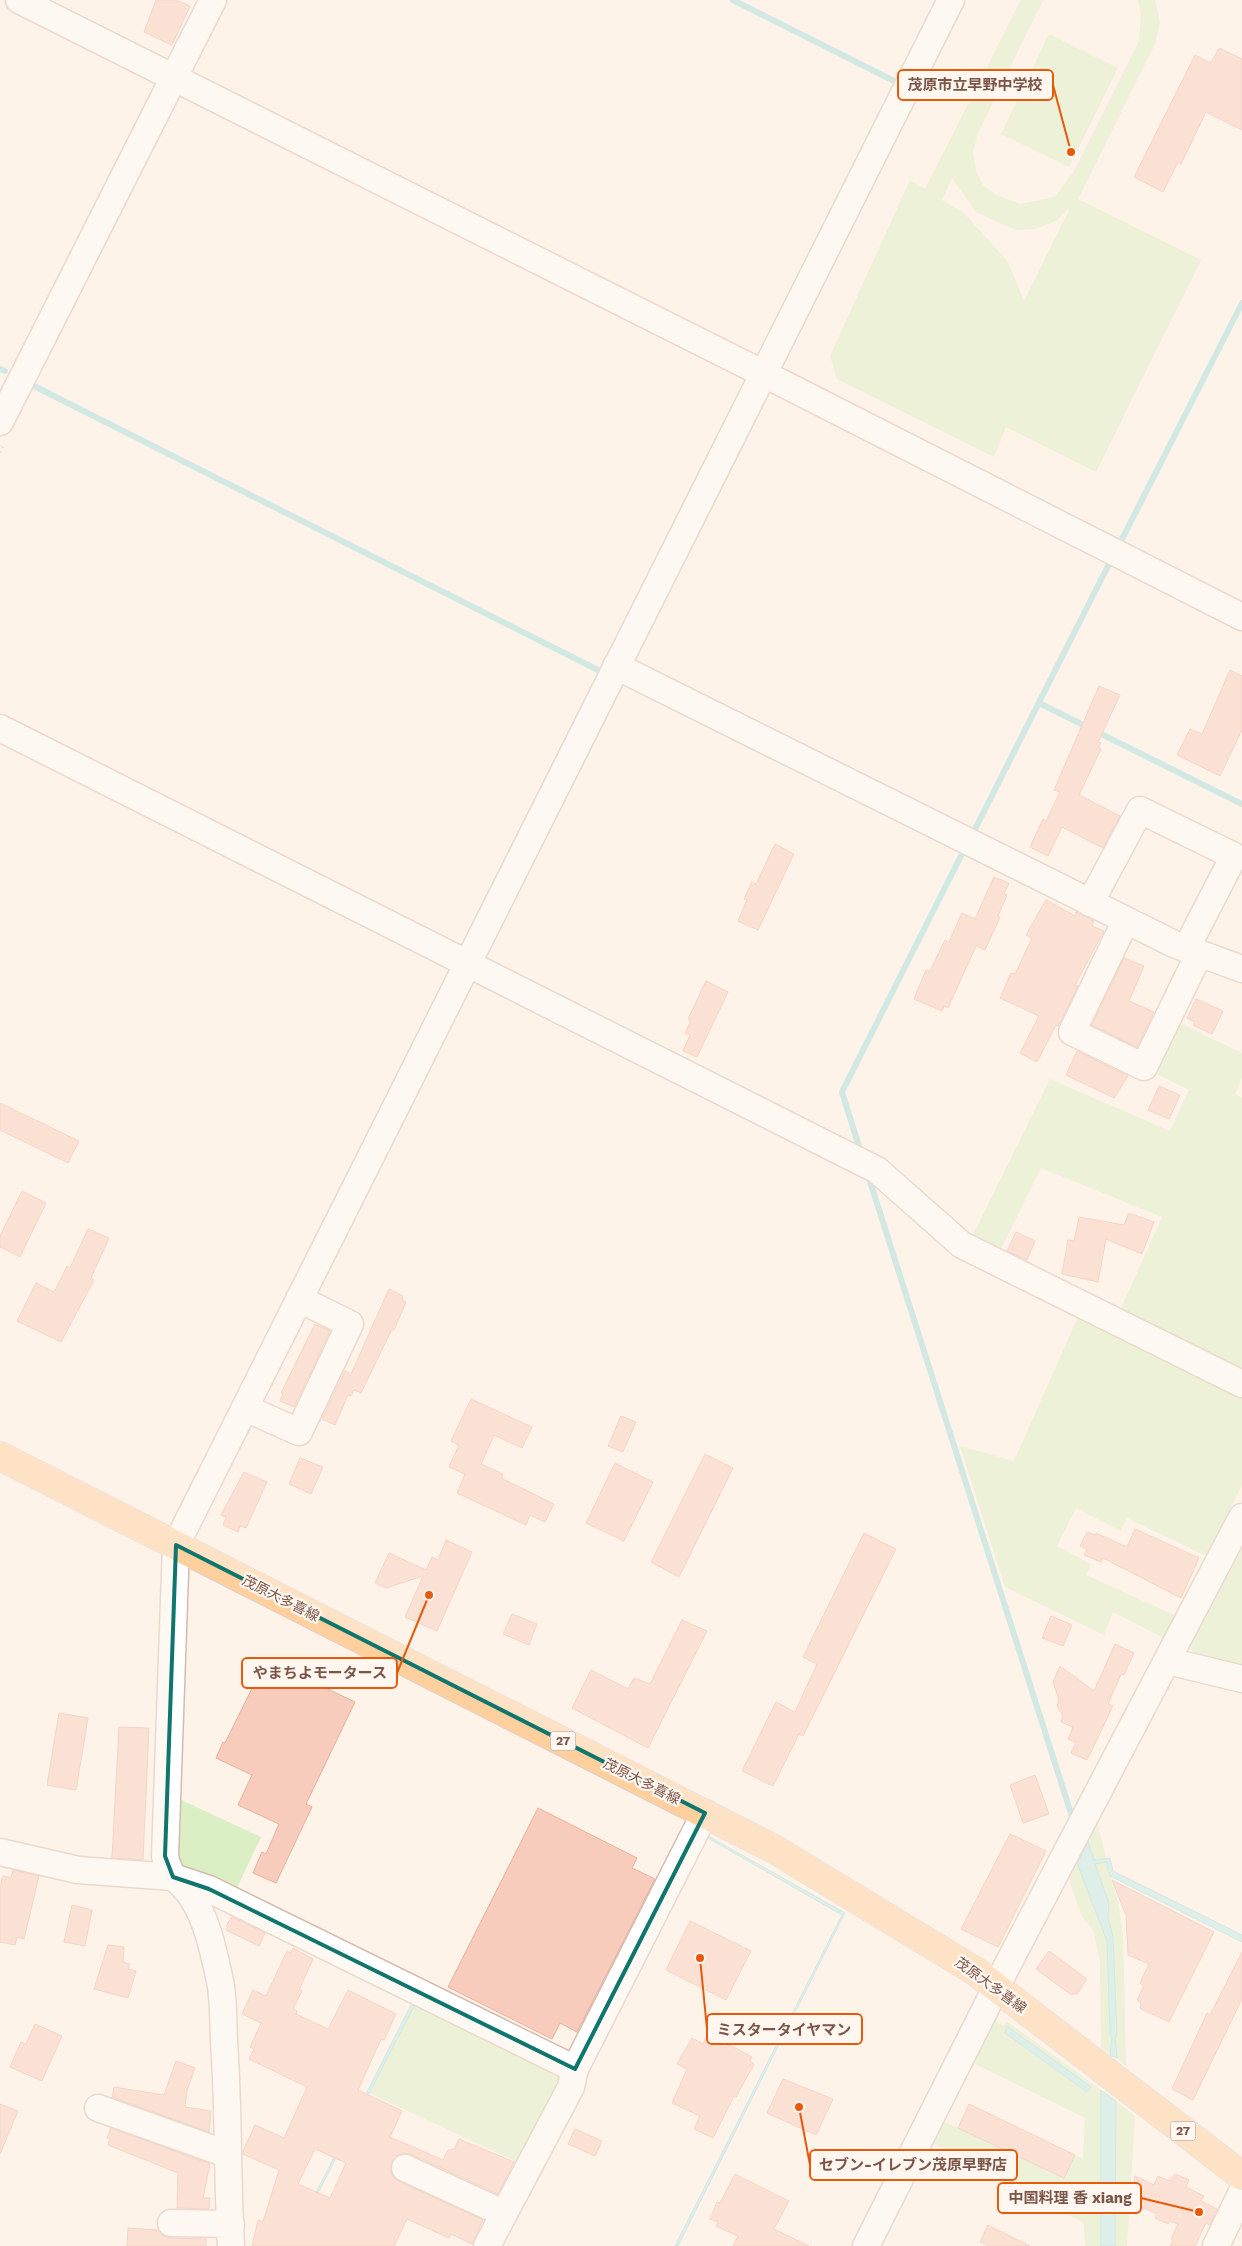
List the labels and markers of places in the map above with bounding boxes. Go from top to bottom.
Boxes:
callout: 茂原市立早野中学校 [898,70,1053,100]
callout: やまちよモータース [242,1658,397,1688]
callout: ミスタータイヤマン [707,2014,862,2044]
callout: セブン-イレブン茂原早野店 [810,2150,1017,2180]
callout: 中国料理 香 xiang [998,2183,1141,2213]

